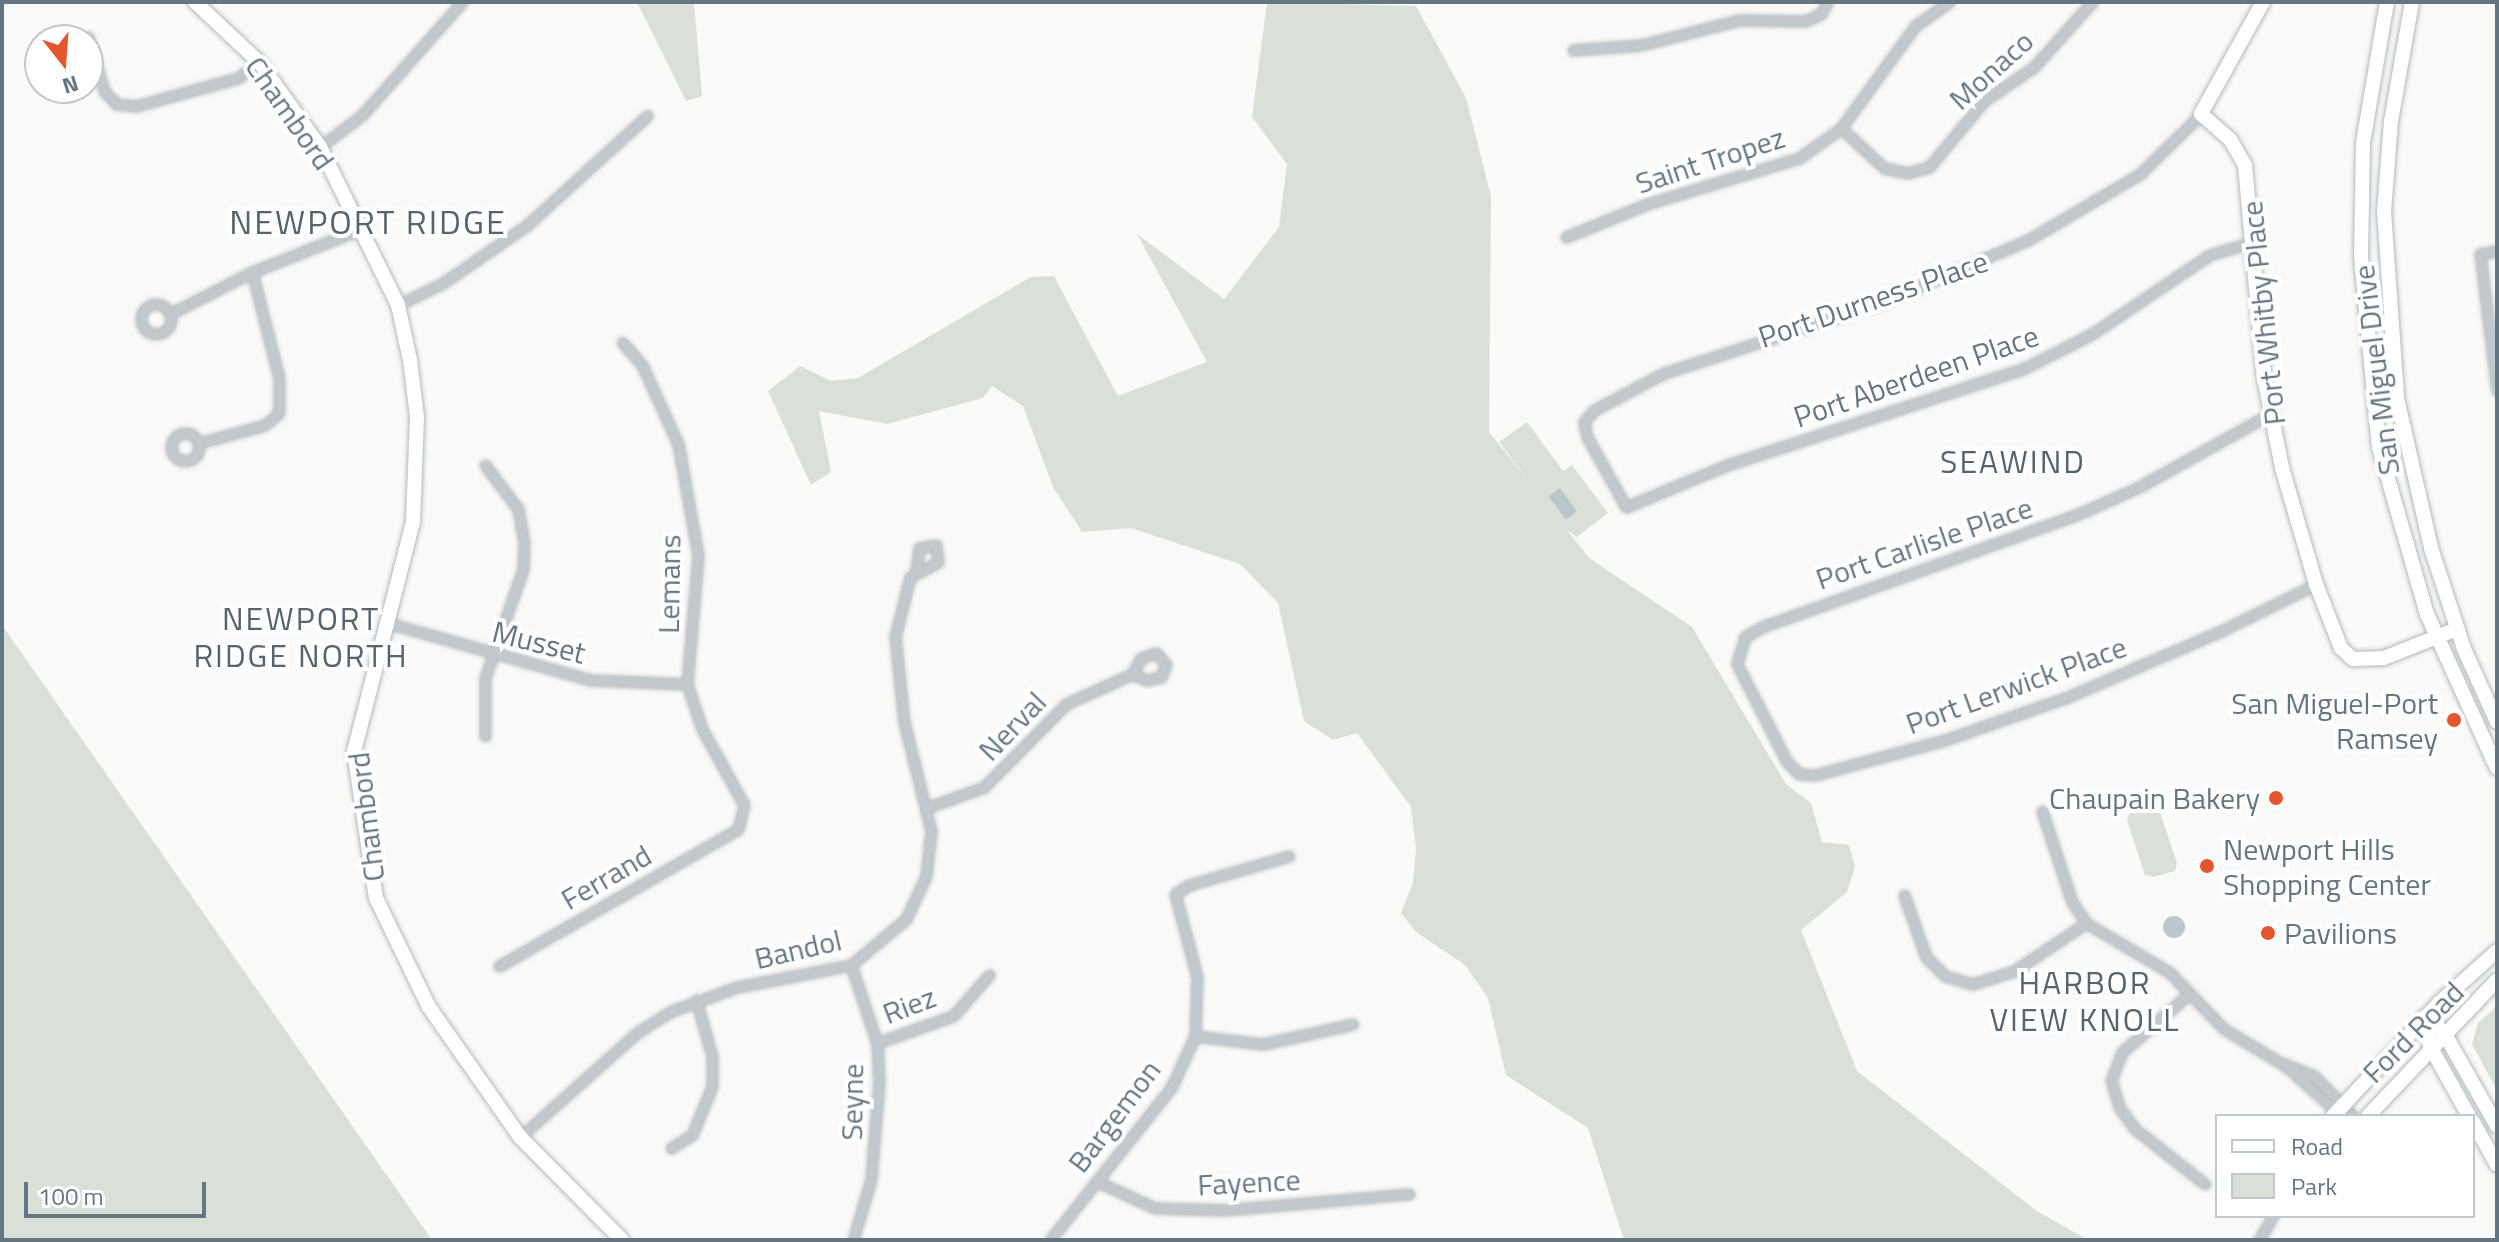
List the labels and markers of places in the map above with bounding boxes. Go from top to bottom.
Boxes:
place label: San Miguel-Port Ramsey [2231,685,2438,756]
marker: San Miguel-Port Ramsey [2445,711,2463,729]
place label: Chaupain Bakery [2049,780,2260,816]
marker: Chaupain Bakery [2267,789,2285,807]
place label: Newport Hills Shopping Center [2223,831,2431,902]
marker: Newport Hills Shopping Center [2198,857,2216,875]
place label: Pavilions [2284,915,2397,951]
marker: Pavilions [2259,924,2277,942]

